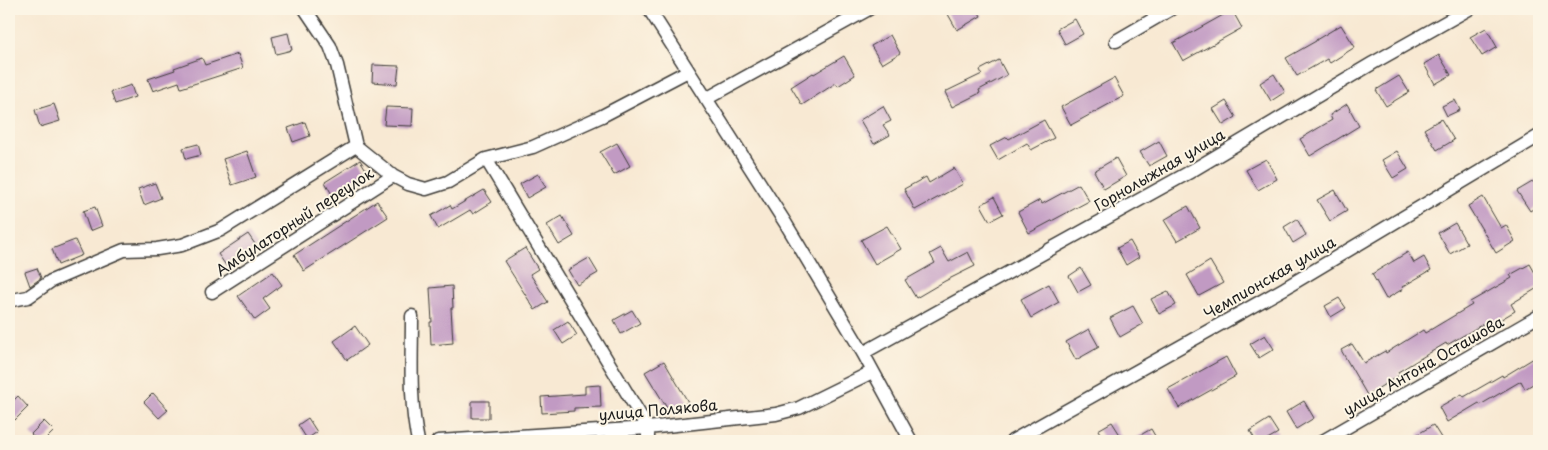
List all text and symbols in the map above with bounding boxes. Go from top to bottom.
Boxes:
street label: Горнолыжная улица [1089,122,1229,216]
street label: Амбулаторный переулок [210,161,378,281]
street label: Чемпионская улица [1199,229,1340,324]
street label: улица Антона Осташова [1338,309,1508,421]
street label: улица Полякова [598,392,719,426]

